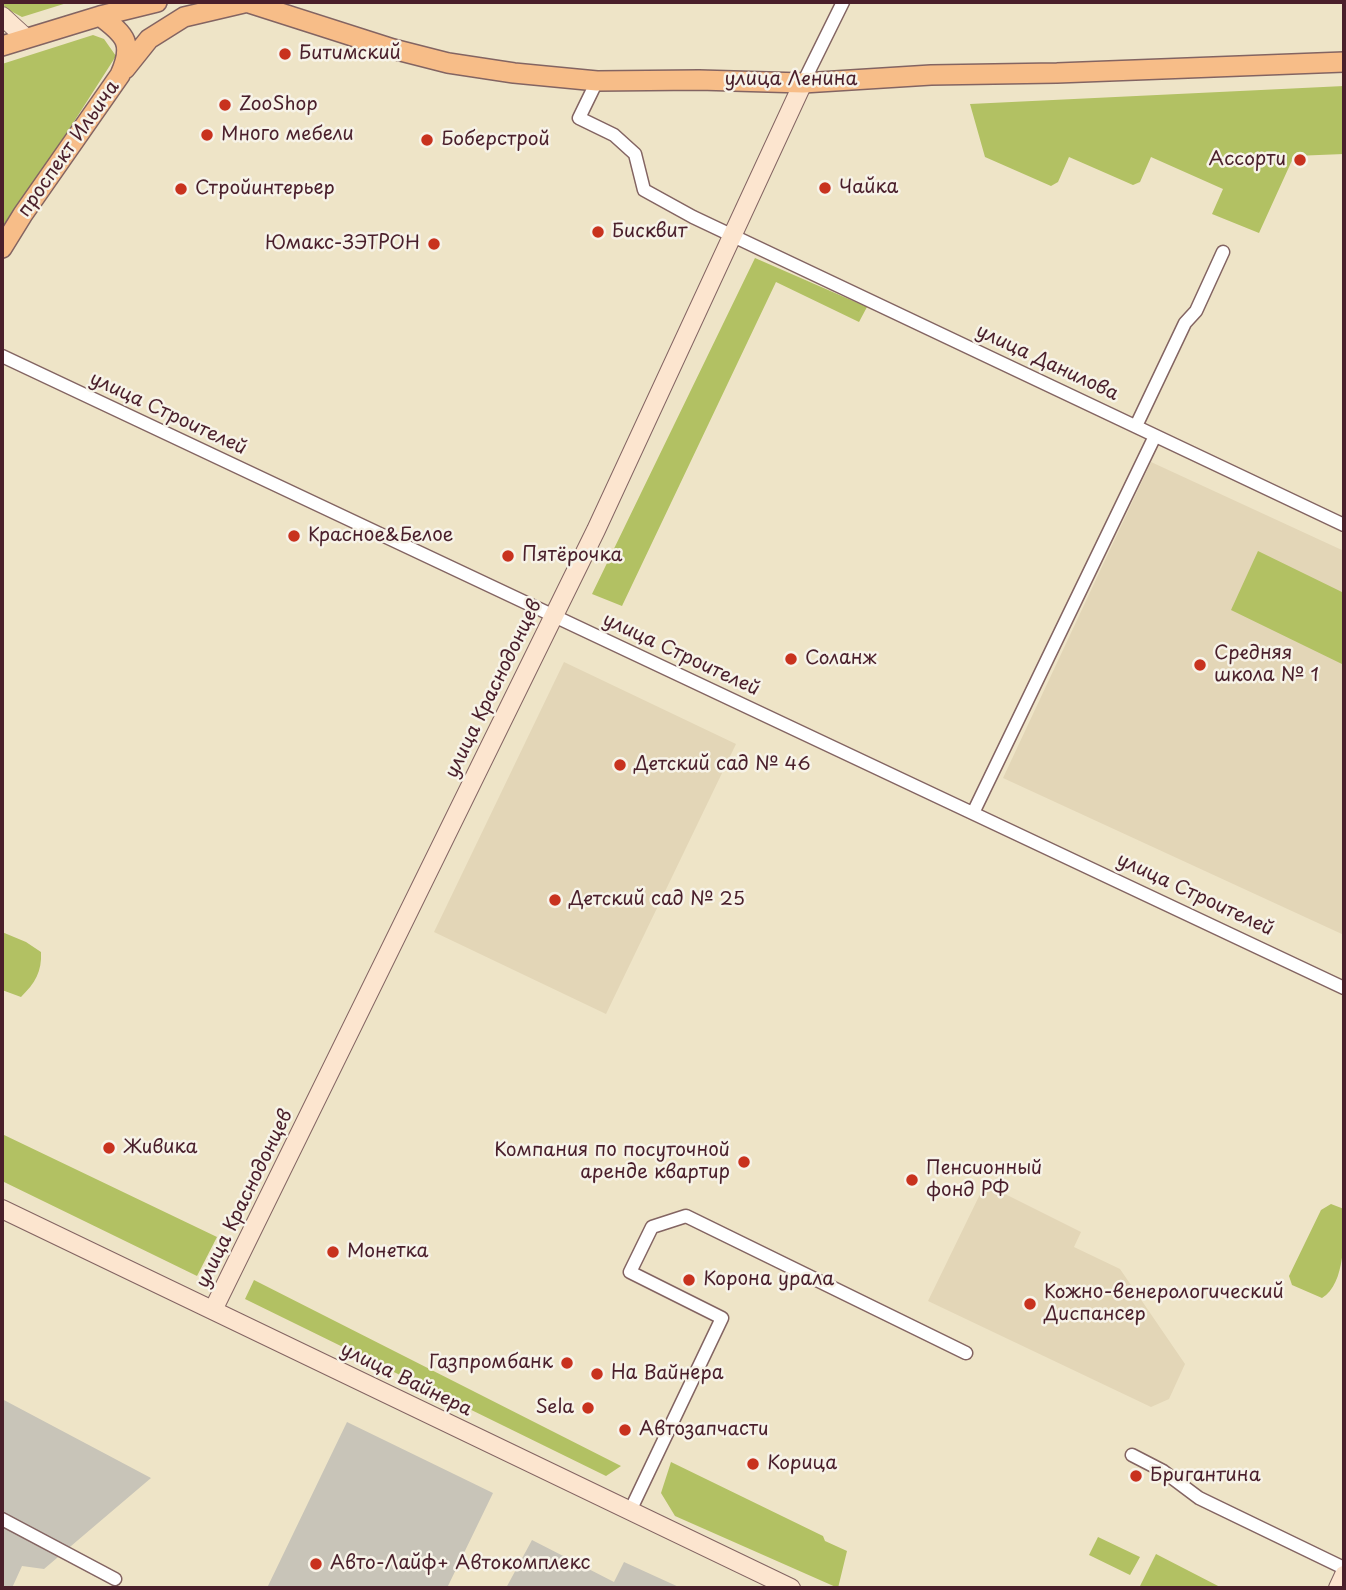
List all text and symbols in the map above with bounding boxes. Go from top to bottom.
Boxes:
place label: Битимский [299,43,401,65]
marker: Битимский [277,46,293,62]
street label: улица Ленина [725,69,857,91]
street label: проспект Ильича [13,76,125,222]
place label: ZooShop [239,94,318,116]
marker: ZooShop [217,97,233,113]
place label: Много мебели [221,124,354,146]
marker: Много мебели [199,127,215,143]
place label: Боберстрой [441,129,550,151]
marker: Боберстрой [419,132,435,148]
place label: Ассорти [1209,149,1286,171]
marker: Ассорти [1292,152,1308,168]
place label: Чайка [839,177,898,199]
place label: Стройинтерьер [195,178,335,200]
marker: Чайка [817,180,833,196]
marker: Стройинтерьер [173,181,189,197]
place label: Бисквит [612,221,687,243]
marker: Бисквит [590,224,606,240]
place label: Юмакс-ЗЭТРОН [265,233,420,255]
marker: Юмакс-ЗЭТРОН [426,236,442,252]
street label: улица Данилова [972,320,1122,406]
street label: улица Строителей [86,368,250,460]
place label: Красное&Белое [308,525,453,547]
marker: Красное&Белое [286,528,302,544]
place label: Пятёрочка [522,545,623,567]
marker: Пятёрочка [500,548,516,564]
street label: улица Краснодонцев [441,596,547,782]
street label: улица Строителей [599,609,763,701]
place label: Средняя школа № 1 [1214,643,1319,687]
place label: Соланж [805,648,876,670]
marker: Соланж [783,651,799,667]
marker: Средняя школа № 1 [1192,657,1208,673]
place label: Детский сад № 46 [634,754,810,776]
marker: Детский сад № 46 [612,757,628,773]
street label: улица Строителей [1113,849,1277,941]
place label: Детский сад № 25 [569,889,745,911]
marker: Детский сад № 25 [547,892,563,908]
street label: улица Краснодонцев [192,1106,298,1292]
place label: Живика [123,1137,198,1159]
marker: Живика [101,1140,117,1156]
place label: Компания по посуточной аренде квартир [494,1140,730,1184]
marker: Компания по посуточной аренде квартир [736,1154,752,1170]
place label: Пенсионный фонд РФ [926,1158,1042,1202]
marker: Пенсионный фонд РФ [904,1172,920,1188]
place label: Монетка [347,1241,428,1263]
marker: Монетка [325,1244,341,1260]
place label: Корона урала [703,1269,834,1291]
marker: Корона урала [681,1272,697,1288]
place label: Кожно-венерологический Диспансер [1044,1282,1284,1326]
marker: Кожно-венерологический Диспансер [1022,1296,1038,1312]
street label: улица Вайнера [337,1338,475,1422]
place label: Газпромбанк [429,1352,553,1374]
marker: Газпромбанк [559,1355,575,1371]
place label: На Вайнера [611,1363,723,1385]
marker: На Вайнера [589,1366,605,1382]
place label: Sela [535,1397,574,1419]
marker: Sela [580,1400,596,1416]
place label: Автозапчасти [639,1419,769,1441]
marker: Автозапчасти [617,1422,633,1438]
place label: Корица [767,1453,837,1475]
marker: Корица [745,1456,761,1472]
place label: Бригантина [1150,1465,1261,1487]
marker: Бригантина [1128,1468,1144,1484]
place label: Авто-Лайф+ Автокомплекс [330,1553,590,1575]
marker: Авто-Лайф+ Автокомплекс [308,1556,324,1572]

